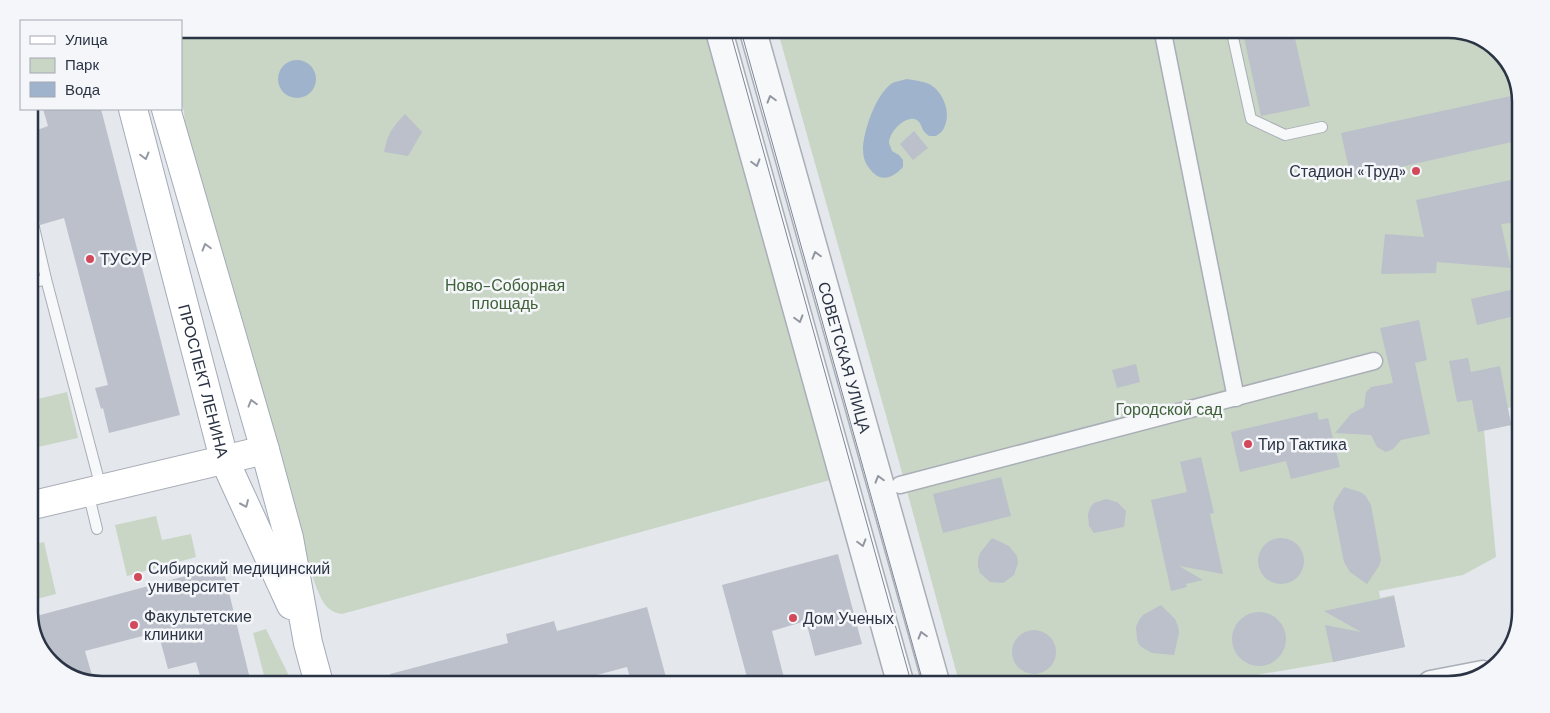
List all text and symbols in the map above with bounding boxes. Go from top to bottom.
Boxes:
legend [20,20,182,110]
text: Улица [65,30,108,50]
text: Парк [65,55,99,75]
text: Вода [65,80,101,100]
one-way arrow [767,95,777,103]
one-way arrow [139,151,150,160]
one-way arrow [750,158,760,166]
place label: Стадион «Труд» [1289,161,1406,182]
marker: Стадион «Труд» [1410,165,1422,177]
one-way arrow [201,243,212,252]
place label: ТУСУР [100,249,152,270]
one-way arrow [811,251,821,259]
marker: ТУСУР [84,253,96,265]
park label: Ново-Соборная площадь [445,275,565,314]
street label: СОВЕТСКАЯ УЛИЦА [813,279,876,436]
street label: ПРОСПЕКТ ЛЕНИНА [174,302,234,460]
one-way arrow [794,315,804,323]
park label: Городской сад [1116,399,1223,420]
one-way arrow [247,400,257,408]
place label: Тир Тактика [1258,434,1347,455]
marker: Тир Тактика [1242,438,1254,450]
one-way arrow [874,474,885,483]
one-way arrow [238,499,249,508]
one-way arrow [856,539,866,547]
place label: Сибирский медицинский университет [148,558,330,597]
marker: Сибирский медицинский университет [132,571,144,583]
place label: Факультетские клиники [144,606,252,645]
place label: Дом Ученых [803,608,894,629]
marker: Дом Ученых [787,612,799,624]
marker: Факультетские клиники [128,619,140,631]
one-way arrow [918,632,928,640]

